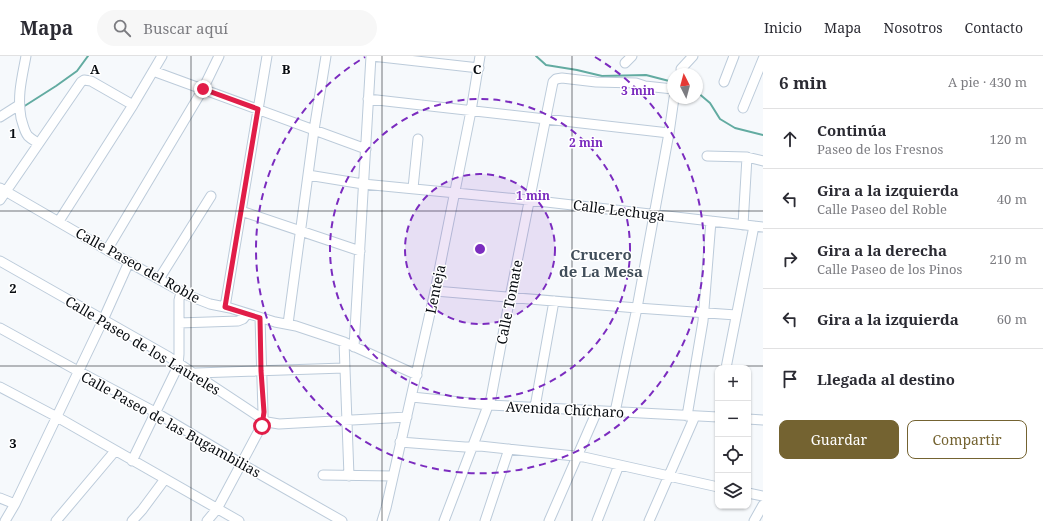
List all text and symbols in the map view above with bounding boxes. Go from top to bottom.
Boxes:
search box [97,10,377,46]
text: Mapa [20,15,73,41]
icon: search [111,17,133,39]
text: Buscar aquí [143,18,228,38]
text: Inicio [764,18,802,37]
text: Mapa [824,18,862,37]
text: Nosotros [884,18,943,37]
text: Contacto [965,18,1023,37]
text: A [90,60,100,78]
text: B [282,60,291,78]
text: C [473,60,482,78]
north arrow [667,68,703,104]
text: 6 min [779,71,827,94]
text: A pie · 430 m [948,73,1027,91]
route end [194,80,212,98]
text: 3 min [621,82,655,99]
text: Continúa [817,120,887,140]
text: 1 [9,124,17,142]
icon: ahead [779,128,801,150]
text: 120 m [990,130,1027,148]
text: 2 min [569,134,603,151]
text: Paseo de los Fresnos [817,140,943,158]
text: Gira a la izquierda [817,180,959,200]
text: 1 min [516,187,550,204]
icon: left [779,188,801,210]
text: 40 m [997,190,1027,208]
street label: Calle Lechuga [572,195,666,225]
text: Calle Paseo del Roble [817,200,947,218]
street label: Calle Paseo del Roble [72,223,204,307]
text: Gira a la derecha [817,240,947,260]
centre of rings [473,242,487,256]
district label: Crucero de La Mesa [559,244,643,281]
icon: right [779,248,801,270]
text: 210 m [990,250,1027,268]
street label: Calle Tomate [491,258,527,346]
text: Calle Paseo de los Pinos [817,260,962,278]
street label: Lenteja [421,263,449,315]
text: 2 [9,279,17,297]
street label: Calle Paseo de los Laureles [62,291,224,399]
icon: left [779,308,801,330]
text: Gira a la izquierda [817,309,959,329]
text: 60 m [997,310,1027,328]
map controls [715,365,751,509]
button: + [715,365,751,401]
street label: Calle Paseo de las Bugambilias [78,367,264,481]
icon: arrive [779,368,801,390]
text: Llegada al destino [817,369,955,389]
street label: Avenida Chícharo [505,396,625,422]
button: − [715,401,751,437]
route start [253,417,271,435]
button: Guardar [779,420,899,459]
button: Compartir [907,420,1027,459]
text: 3 [9,434,17,452]
button: locate [715,437,751,473]
button: layers [715,473,751,509]

